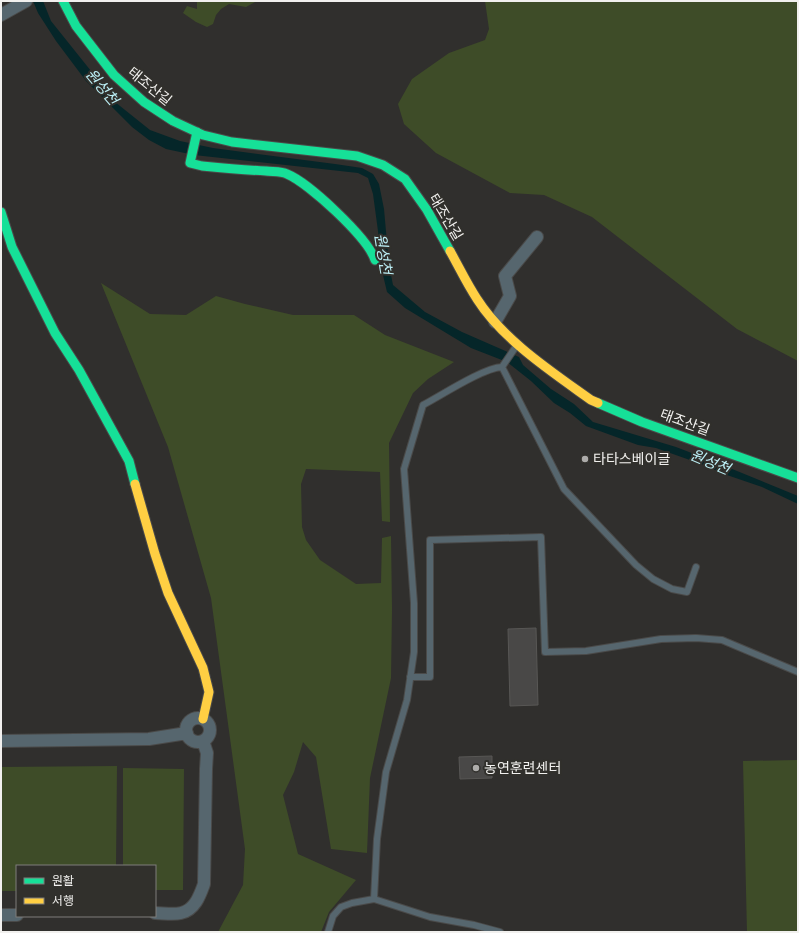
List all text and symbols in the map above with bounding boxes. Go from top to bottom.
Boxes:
street label: 태조산길 [125,63,176,108]
water label: 원성천 [83,65,124,110]
street label: 태조산길 [426,190,467,243]
water label: 원성천 [372,232,396,278]
street label: 태조산길 [658,405,712,438]
water label: 원성천 [688,445,735,478]
place label: 타타스베이글 [593,450,670,467]
marker: 타타스베이글 [580,454,590,464]
place label: 농연훈련센터 [484,759,561,776]
marker: 농연훈련센터 [471,763,481,773]
legend [16,865,156,917]
text: 원활 [52,873,74,888]
text: 서행 [52,893,74,908]

